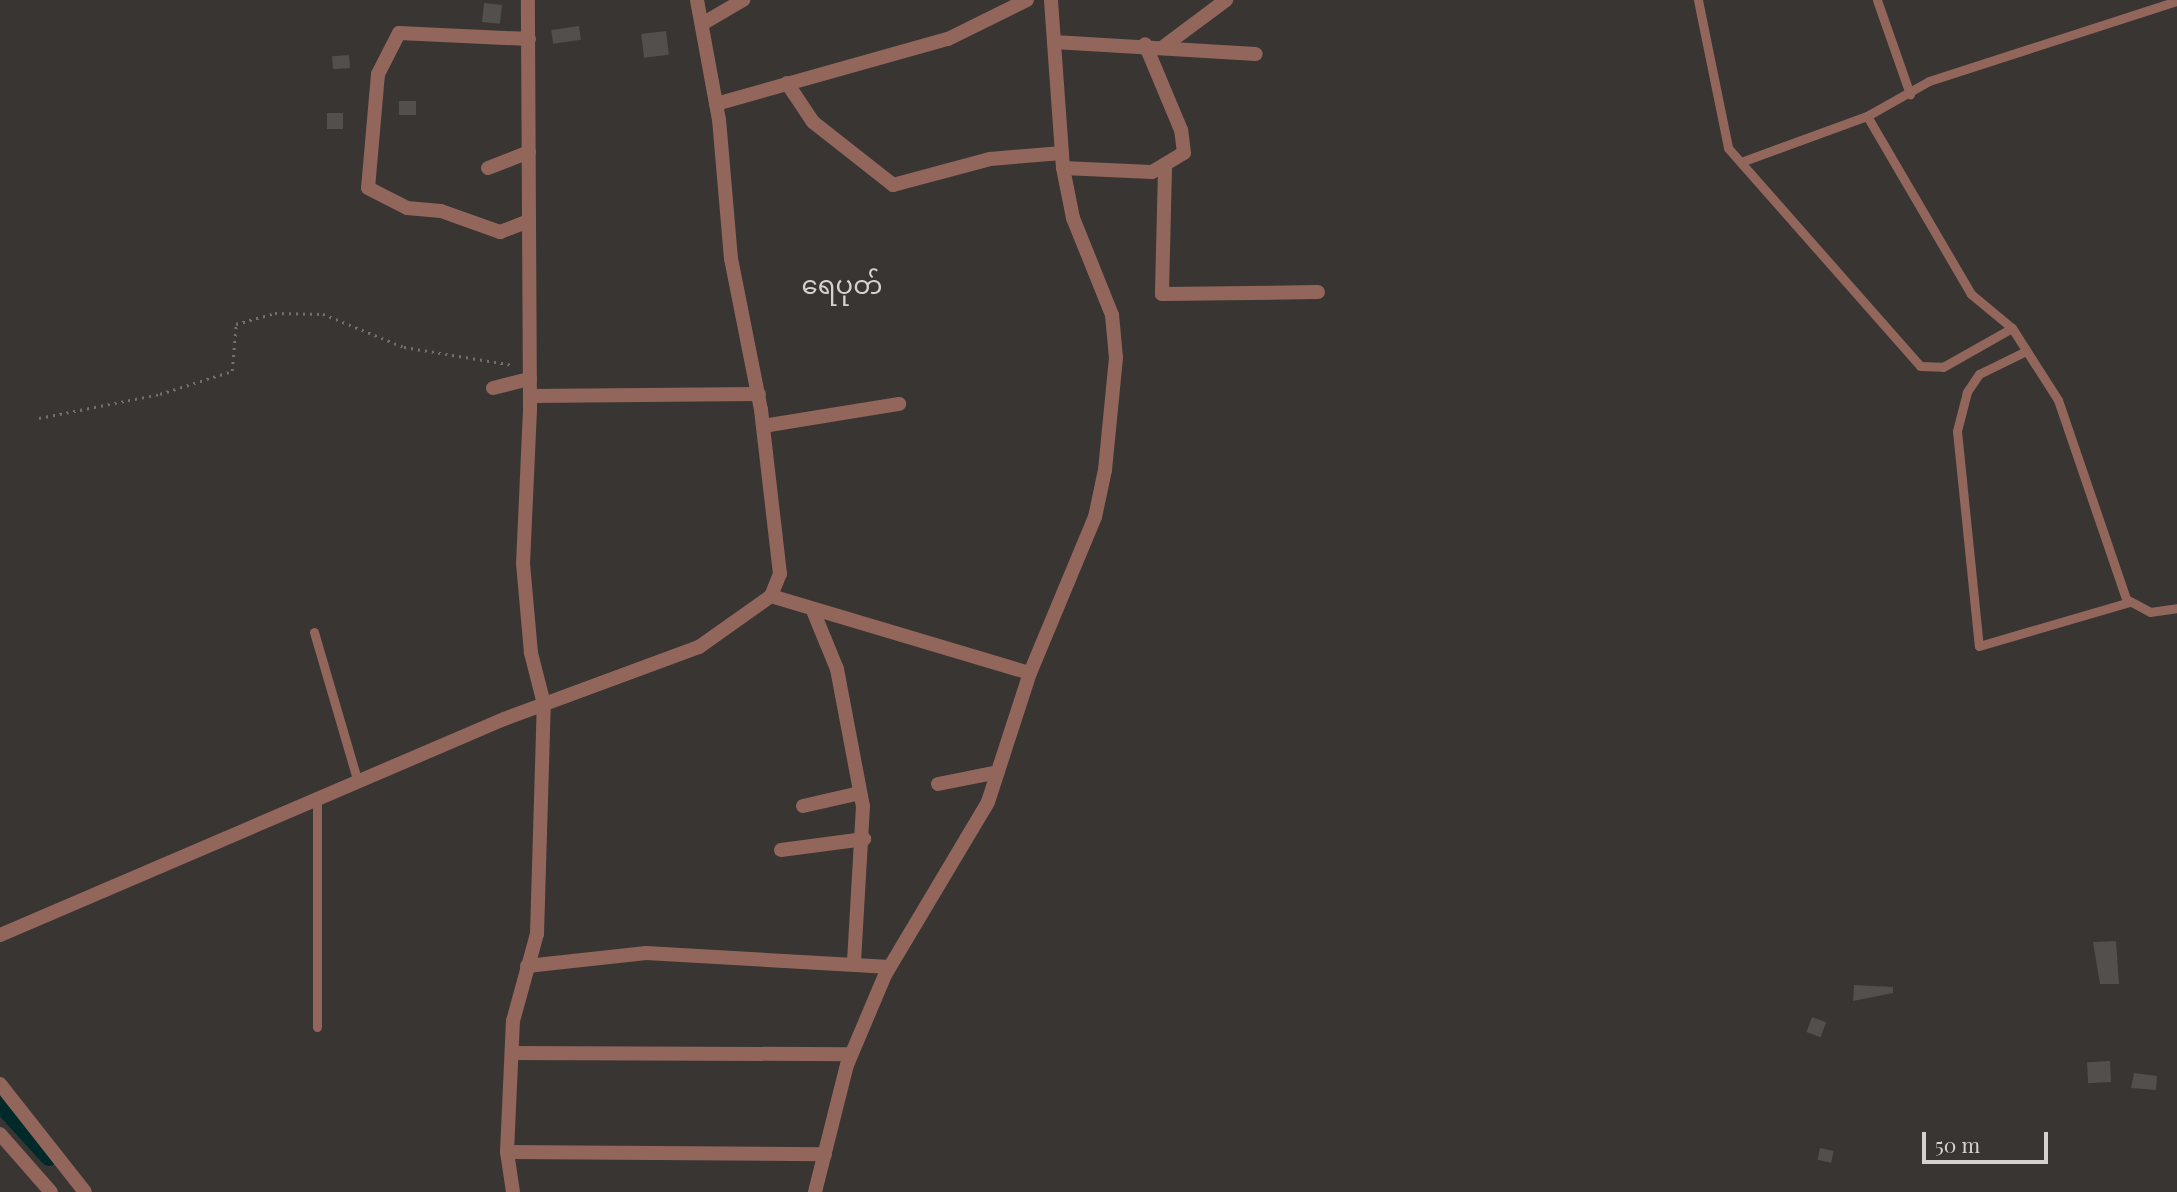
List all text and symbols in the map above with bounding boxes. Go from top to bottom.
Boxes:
district label: ရေပုတ် [802,268,882,300]
scale bar [1925,1118,2051,1162]
text: 50 m [1935,1130,1980,1158]

